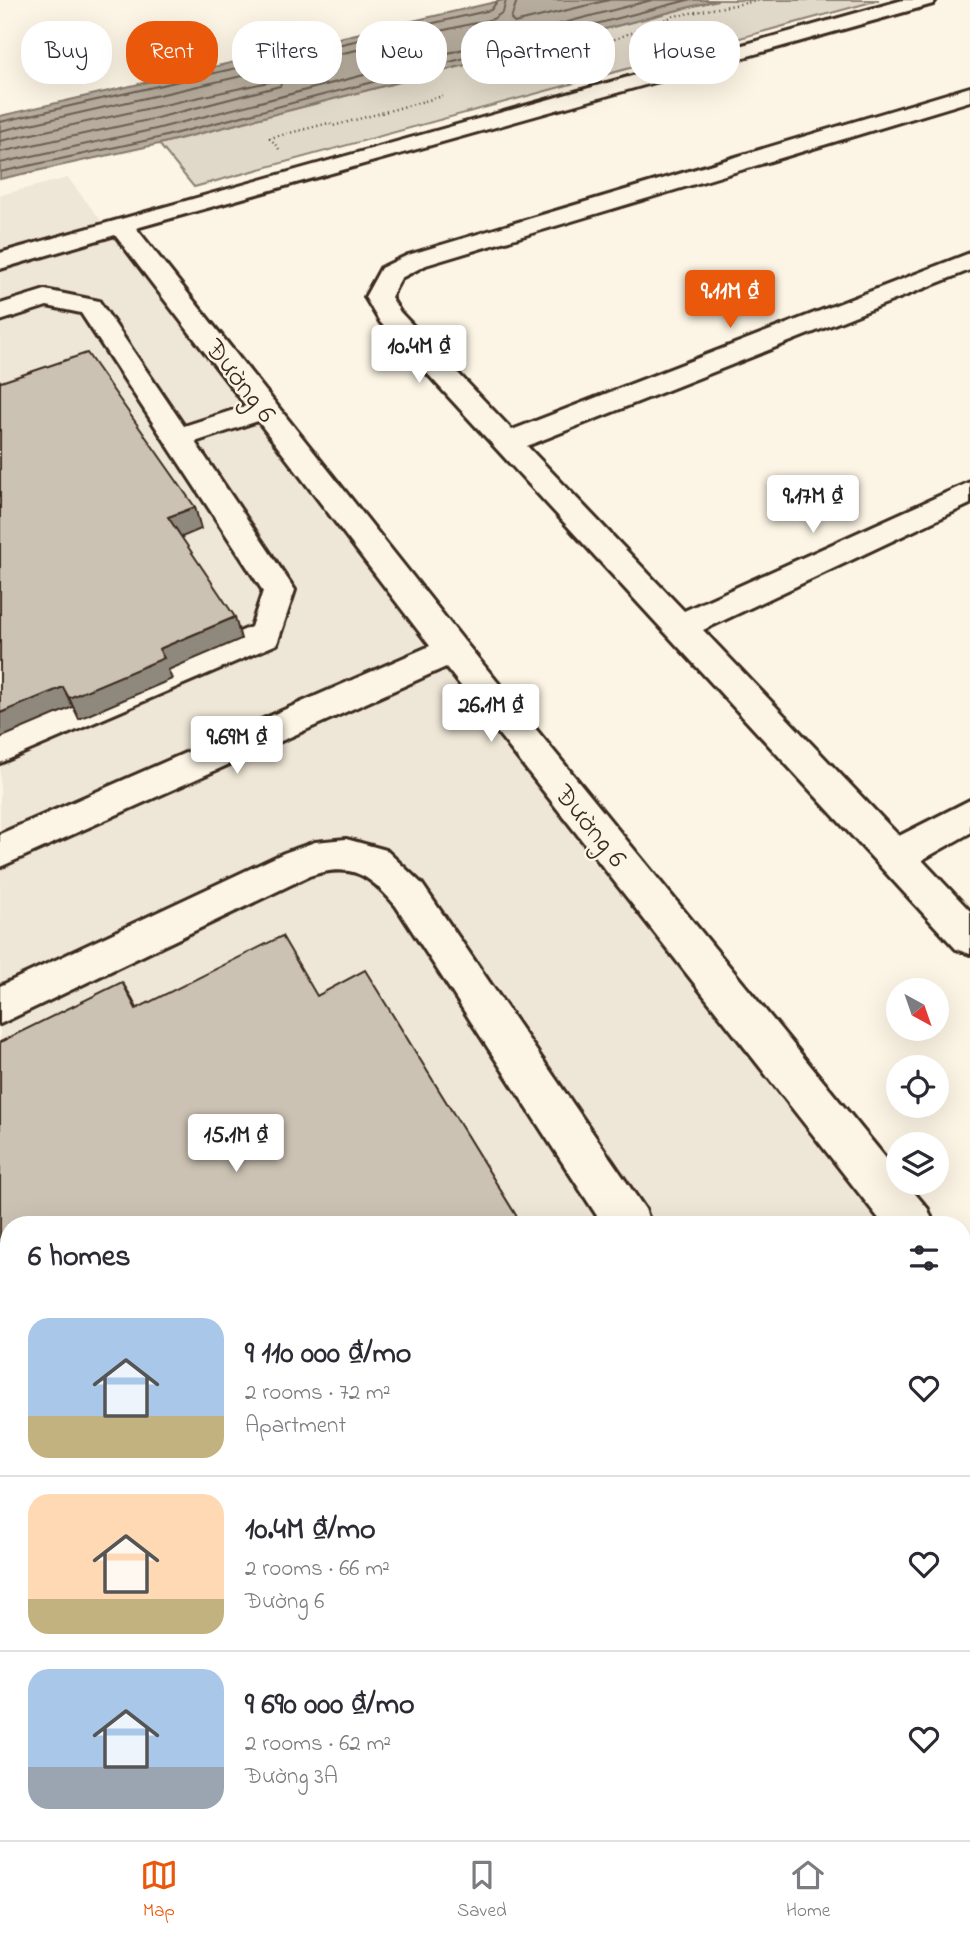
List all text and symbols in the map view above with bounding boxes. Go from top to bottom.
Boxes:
chip: Buy [21,21,112,84]
chip: Rent [126,21,218,84]
chip: Filters [232,21,342,84]
chip: New [356,21,447,84]
chip: Apartment [461,21,615,84]
chip: House [629,21,740,84]
pin: 9.11M ₫ [665,270,795,330]
text: 9.11M ₫ [701,276,759,309]
pin: 10.4M ₫ [354,326,484,385]
street label: Đường 6 [193,331,285,433]
text: 10.4M ₫ [387,331,451,364]
pin: 9.17M ₫ [748,476,878,535]
text: 9.17M ₫ [783,481,843,514]
pin: 26.1M ₫ [426,684,556,744]
text: 26.1M ₫ [458,690,524,723]
pin: 9.69M ₫ [172,716,302,776]
text: 9.69M ₫ [207,722,267,755]
street label: Đường 6 [542,776,636,878]
north arrow [886,978,948,1041]
map controls [886,978,949,1195]
button: locate [886,1055,949,1118]
pin: 15.1M ₫ [171,1114,301,1174]
text: 15.1M ₫ [204,1120,268,1153]
button: layers [886,1132,949,1195]
text: 6 homes [28,1236,131,1280]
icon: filters [905,1239,943,1277]
text: 9 110 000 ₫/mo [245,1333,411,1377]
icon: home [84,1346,168,1430]
icon: heart [905,1369,943,1407]
text: 2 rooms · 72 m² [245,1377,391,1410]
text: Apartment [245,1410,346,1443]
text: 10.4M ₫/mo [245,1509,376,1553]
icon: home [84,1522,168,1606]
icon: heart [905,1545,943,1583]
text: 2 rooms · 66 m² [245,1553,390,1586]
text: Đường 6 [245,1586,325,1619]
text: 9 690 000 ₫/mo [245,1684,415,1728]
icon: home [84,1697,168,1781]
icon: heart [905,1720,943,1758]
text: 2 rooms · 62 m² [245,1728,391,1761]
text: Đường 3A [245,1761,338,1794]
tab: Map [140,1856,178,1925]
tab: Saved [457,1856,507,1925]
tab: Home [786,1856,830,1925]

